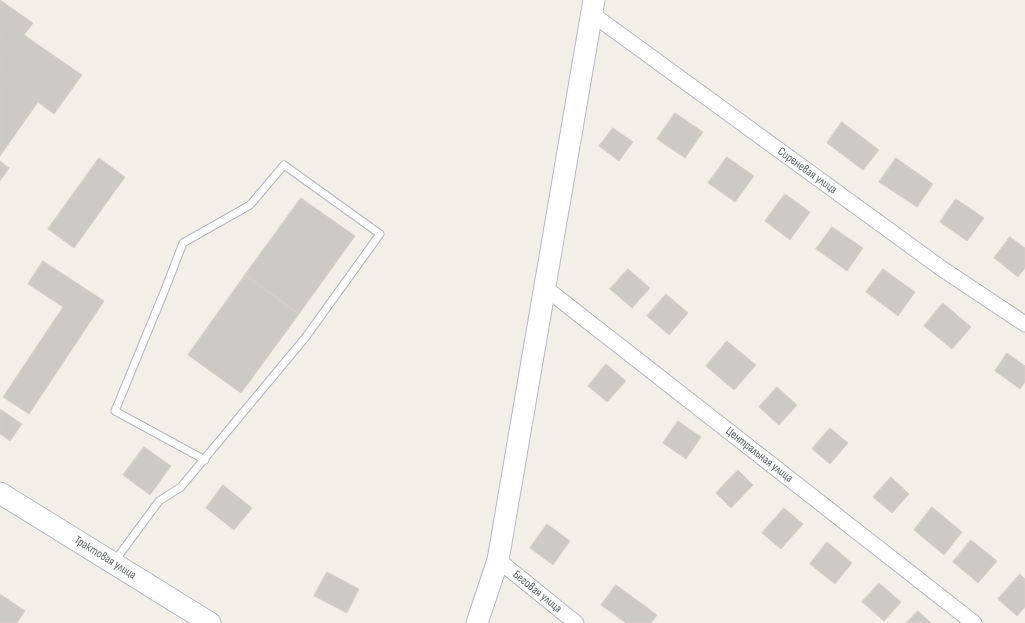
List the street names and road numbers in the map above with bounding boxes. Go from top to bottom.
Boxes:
street label: Сиреневая улица [774,145,840,197]
street label: Центральная улица [722,424,796,486]
street label: Трактовая улица [71,533,139,583]
street label: Беговая улица [509,568,565,616]

